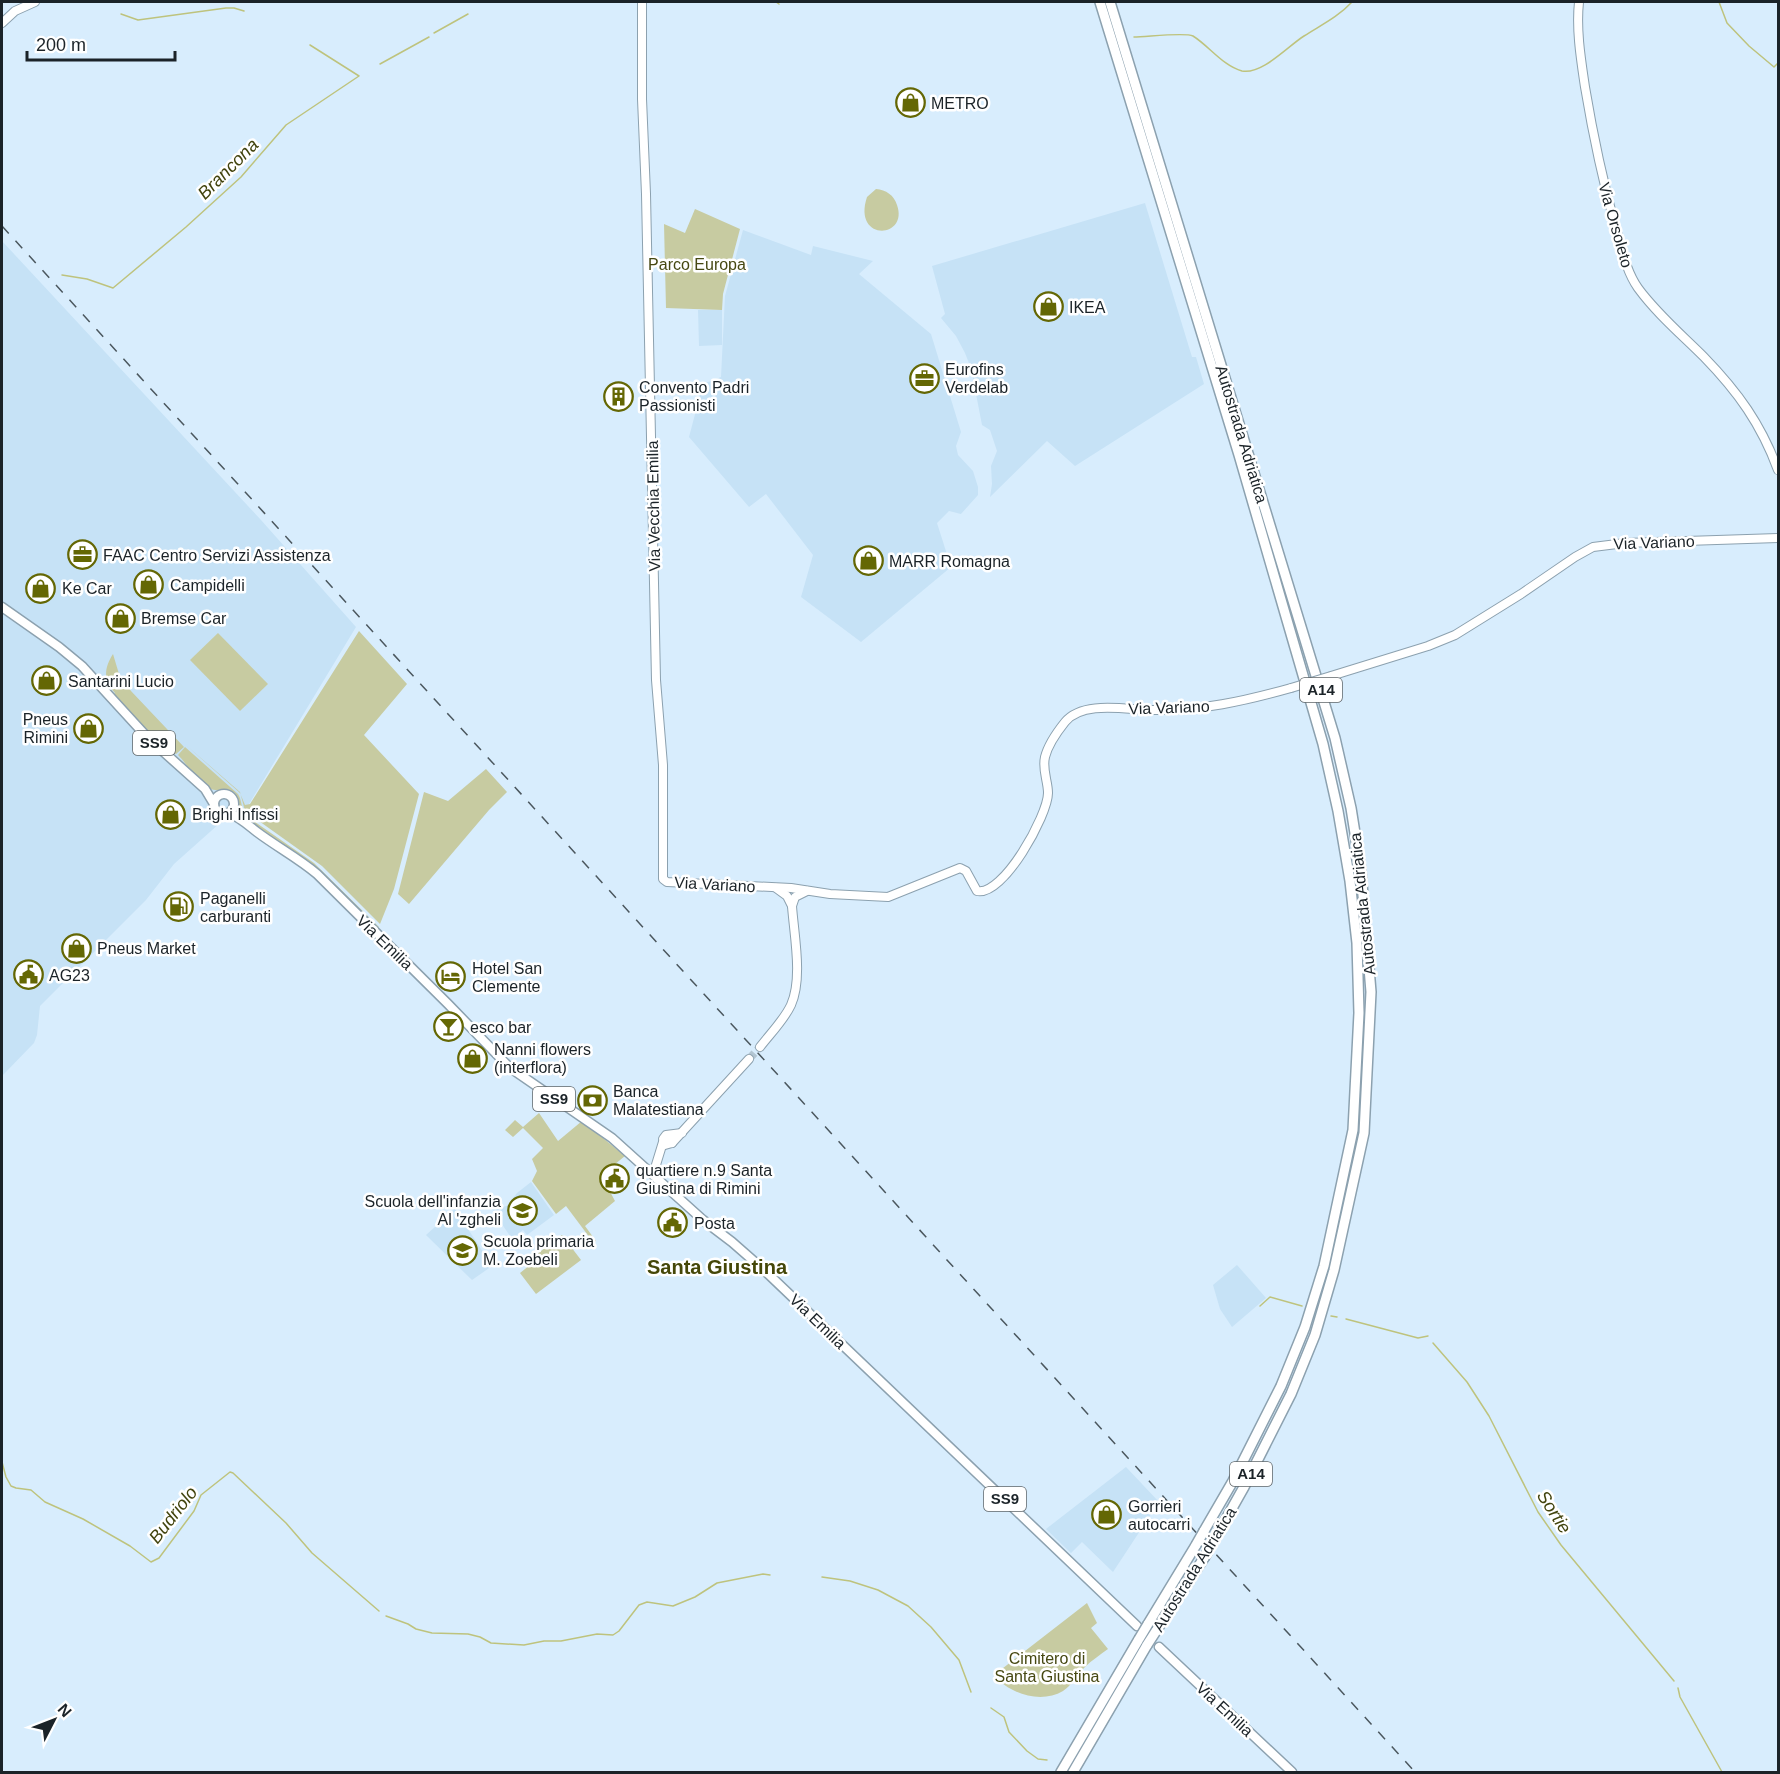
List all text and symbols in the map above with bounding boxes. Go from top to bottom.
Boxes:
scale bar [27,24,176,62]
text: 200 m [36,35,86,55]
shop icon: METRO [894,87,926,119]
place label: METRO [931,95,989,112]
water label: Brancona [194,135,262,203]
street label: Via Orsoleto [1595,181,1636,270]
park label: Parco Europa [648,256,746,273]
shop icon: IKEA [1032,291,1064,323]
place label: IKEA [1069,299,1106,316]
place label: Eurofins Verdelab [945,361,1008,396]
office icon: Eurofins Verdelab [908,362,940,394]
street label: Autostrada Adriatica [1212,363,1271,505]
place label: Convento Padri Passionisti [639,379,749,414]
building icon: Convento Padri Passionisti [602,380,634,412]
street label: Via Vecchia Emilia [644,440,663,572]
street label: Via Variano [1613,533,1695,552]
office icon: FAAC Centro Servizi Assistenza [66,539,98,571]
shop icon: MARR Romagna [852,545,884,577]
place label: FAAC Centro Servizi Assistenza [103,547,331,564]
place label: MARR Romagna [889,553,1010,570]
shop icon: Campidelli [133,569,165,601]
shop icon: Ke Car [25,572,57,604]
place label: Campidelli [170,577,245,594]
place label: Ke Car [62,580,112,597]
shop icon: Bremse Car [104,602,136,634]
place label: Bremse Car [141,610,227,627]
shop icon: Santarini Lucio [31,665,63,697]
place label: Santarini Lucio [68,673,174,690]
road number: A14 [1300,678,1342,702]
street label: Via Variano [1128,698,1210,717]
place label: Pneus Rimini [23,711,68,746]
shop icon: Pneus Rimini [73,712,105,744]
road number: SS9 [133,731,175,755]
shop icon: Brighi Infissi [155,798,187,830]
place label: Brighi Infissi [192,806,278,823]
street label: Autostrada Adriatica [1347,832,1378,976]
street label: Via Variano [674,874,756,895]
place label: Paganelli carburanti [200,890,271,925]
fuel station icon: Paganelli carburanti [163,891,195,923]
street label: Via Emilia [353,912,416,973]
shop icon: Pneus Market [60,932,92,964]
place label: Pneus Market [97,940,196,957]
public building icon: AG23 [12,959,44,991]
place label: Hotel San Clemente [472,960,542,995]
hotel icon: Hotel San Clemente [435,961,467,993]
place label: AG23 [49,967,90,984]
bar icon: esco bar [433,1011,465,1043]
place label: esco bar [470,1019,532,1036]
place label: Nanni flowers (interflora) [494,1041,591,1076]
shop icon: Nanni flowers (interflora) [457,1042,489,1074]
place label: Banca Malatestiana [613,1083,704,1118]
bank icon: Banca Malatestiana [576,1084,608,1116]
road number: SS9 [533,1087,575,1111]
place label: quartiere n.9 Santa Giustina di Rimini [636,1162,772,1197]
public building icon: quartiere n.9 Santa Giustina di Rimini [599,1163,631,1195]
place label: Scuola dell'infanzia Al 'zgheli [365,1193,501,1228]
school or university icon: Scuola dell'infanzia Al 'zgheli [506,1194,538,1226]
public building icon: Posta [657,1207,689,1239]
place label: Posta [694,1215,735,1232]
place label: Scuola primaria M. Zoebeli [483,1233,594,1268]
school or university icon: Scuola primaria M. Zoebeli [446,1234,478,1266]
district label: Santa Giustina [647,1256,788,1278]
street label: Via Emilia [786,1291,849,1352]
road number: A14 [1230,1462,1272,1486]
water label: Budriolo [145,1483,201,1547]
road number: SS9 [984,1487,1026,1511]
water label: Sortie [1533,1487,1575,1537]
place label: Gorrieri autocarri [1128,1498,1190,1533]
shop icon: Gorrieri autocarri [1091,1499,1123,1531]
street label: Autostrada Adriatica [1149,1504,1240,1634]
park label: Cimitero di Santa Giustina [995,1650,1100,1685]
street label: Via Emilia [1193,1679,1256,1740]
north arrow [24,1690,84,1750]
text: N [55,1700,75,1720]

